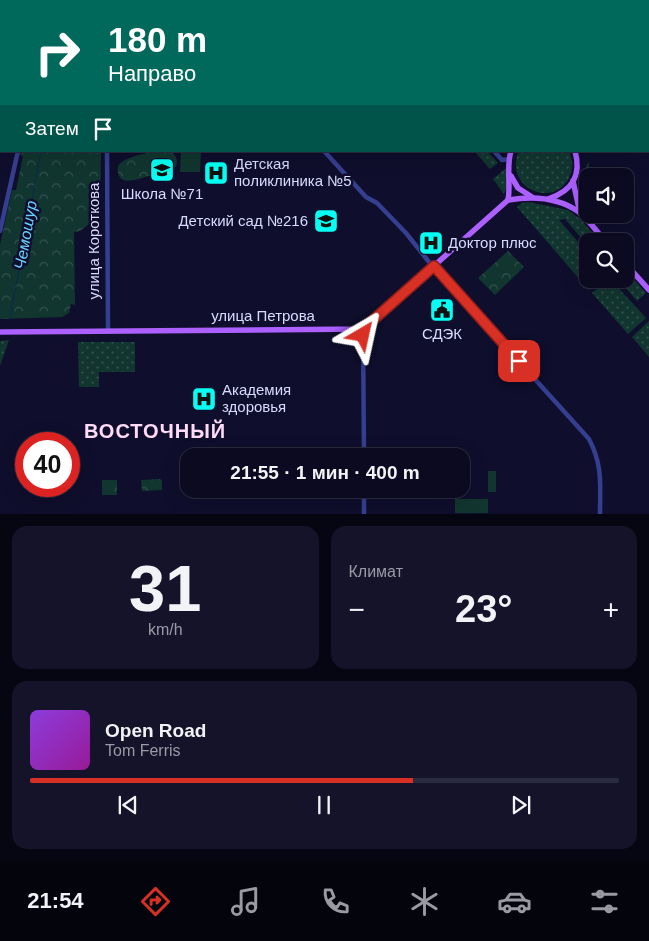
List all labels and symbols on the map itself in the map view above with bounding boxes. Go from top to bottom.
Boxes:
place label: Детская поликлиника №5 [234,155,352,189]
school or university icon: Школа №71 [149,157,175,183]
hospital icon: Детская поликлиника №5 [203,160,229,186]
street label: улица Короткова [85,182,102,299]
place label: Школа №71 [121,185,203,202]
water label: Чемошур [11,199,40,271]
school or university icon: Детский сад №216 [313,208,339,234]
place label: Детский сад №216 [178,212,308,229]
hospital icon: Доктор плюс [418,230,444,256]
place label: Доктор плюс [448,234,537,251]
public building icon: СДЭК [429,297,455,323]
street label: улица Петрова [211,307,316,324]
position arrow [336,308,388,360]
place label: СДЭК [422,325,462,342]
pin [498,340,540,382]
place label: Академия здоровья [222,381,291,415]
hospital icon: Академия здоровья [191,386,217,412]
district label: ВОСТОЧНЫЙ [84,419,226,442]
speed limit sign: 40 [15,432,80,497]

